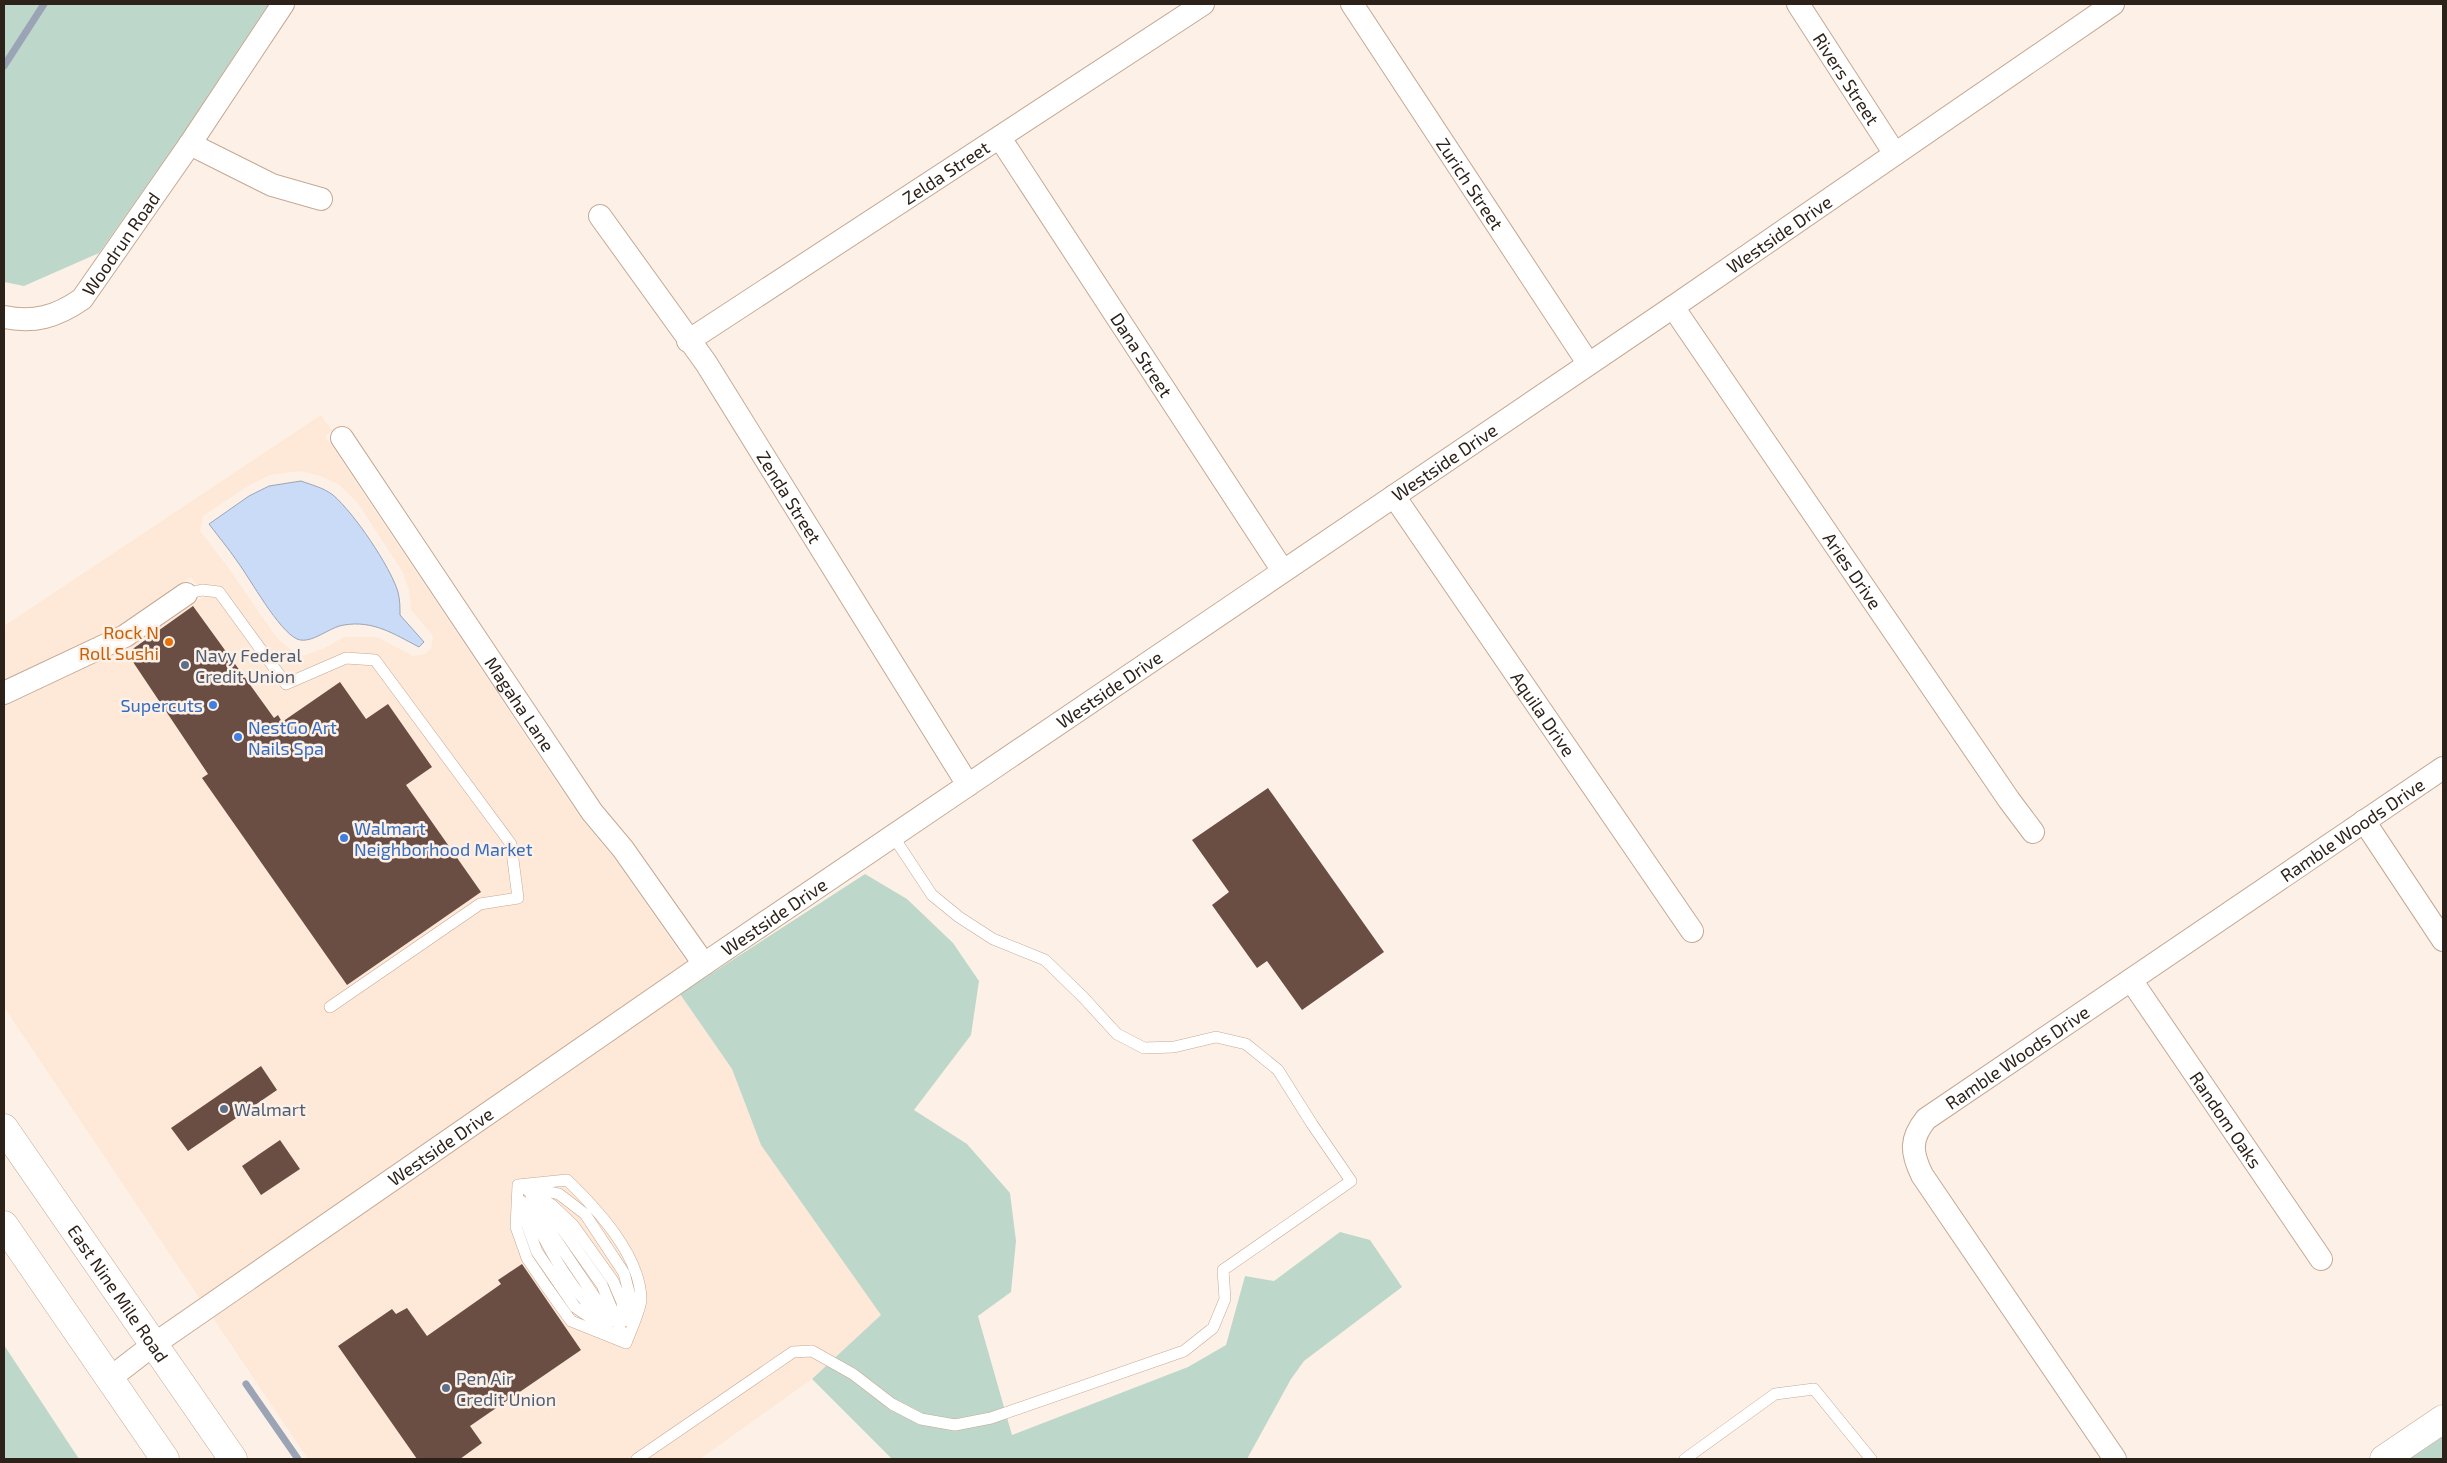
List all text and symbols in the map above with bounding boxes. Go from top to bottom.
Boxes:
street label: Rivers Street [1809,29,1884,129]
street label: Zurich Street [1432,134,1508,234]
street label: Zelda Street [898,136,994,209]
street label: Woodrun Road [77,188,164,300]
street label: Westside Drive [1722,190,1836,278]
street label: Dana Street [1106,308,1177,401]
street label: Westside Drive [1387,418,1501,506]
street label: Zenda Street [752,447,826,547]
street label: Aries Drive [1819,528,1887,613]
place label: Rock N Roll Sushi [79,621,159,664]
marker: Rock N Roll Sushi [163,636,175,648]
place label: Navy Federal Credit Union [195,644,302,687]
street label: Westside Drive [1052,646,1166,733]
street label: Magaha Lane [480,653,559,756]
marker: Navy Federal Credit Union [179,659,191,671]
street label: Aquila Drive [1506,667,1580,761]
place label: Supercuts [120,694,203,716]
marker: Supercuts [207,699,219,711]
place label: NestGo Art Nails Spa [248,716,337,759]
marker: NestGo Art Nails Spa [232,731,244,743]
street label: Ramble Woods Drive [2276,773,2428,886]
place label: Walmart Neighborhood Market [354,817,533,860]
marker: Walmart Neighborhood Market [338,832,350,844]
street label: Westside Drive [717,873,831,960]
street label: Ramble Woods Drive [1941,1000,2093,1114]
street label: Random Oaks [2185,1067,2267,1172]
place label: Walmart [234,1098,306,1120]
street label: Westside Drive [384,1102,497,1190]
marker: Walmart [218,1103,230,1115]
street label: East Nine Mile Road [63,1220,174,1366]
place label: Pen Air Credit Union [456,1367,556,1410]
marker: Pen Air Credit Union [440,1382,452,1394]

